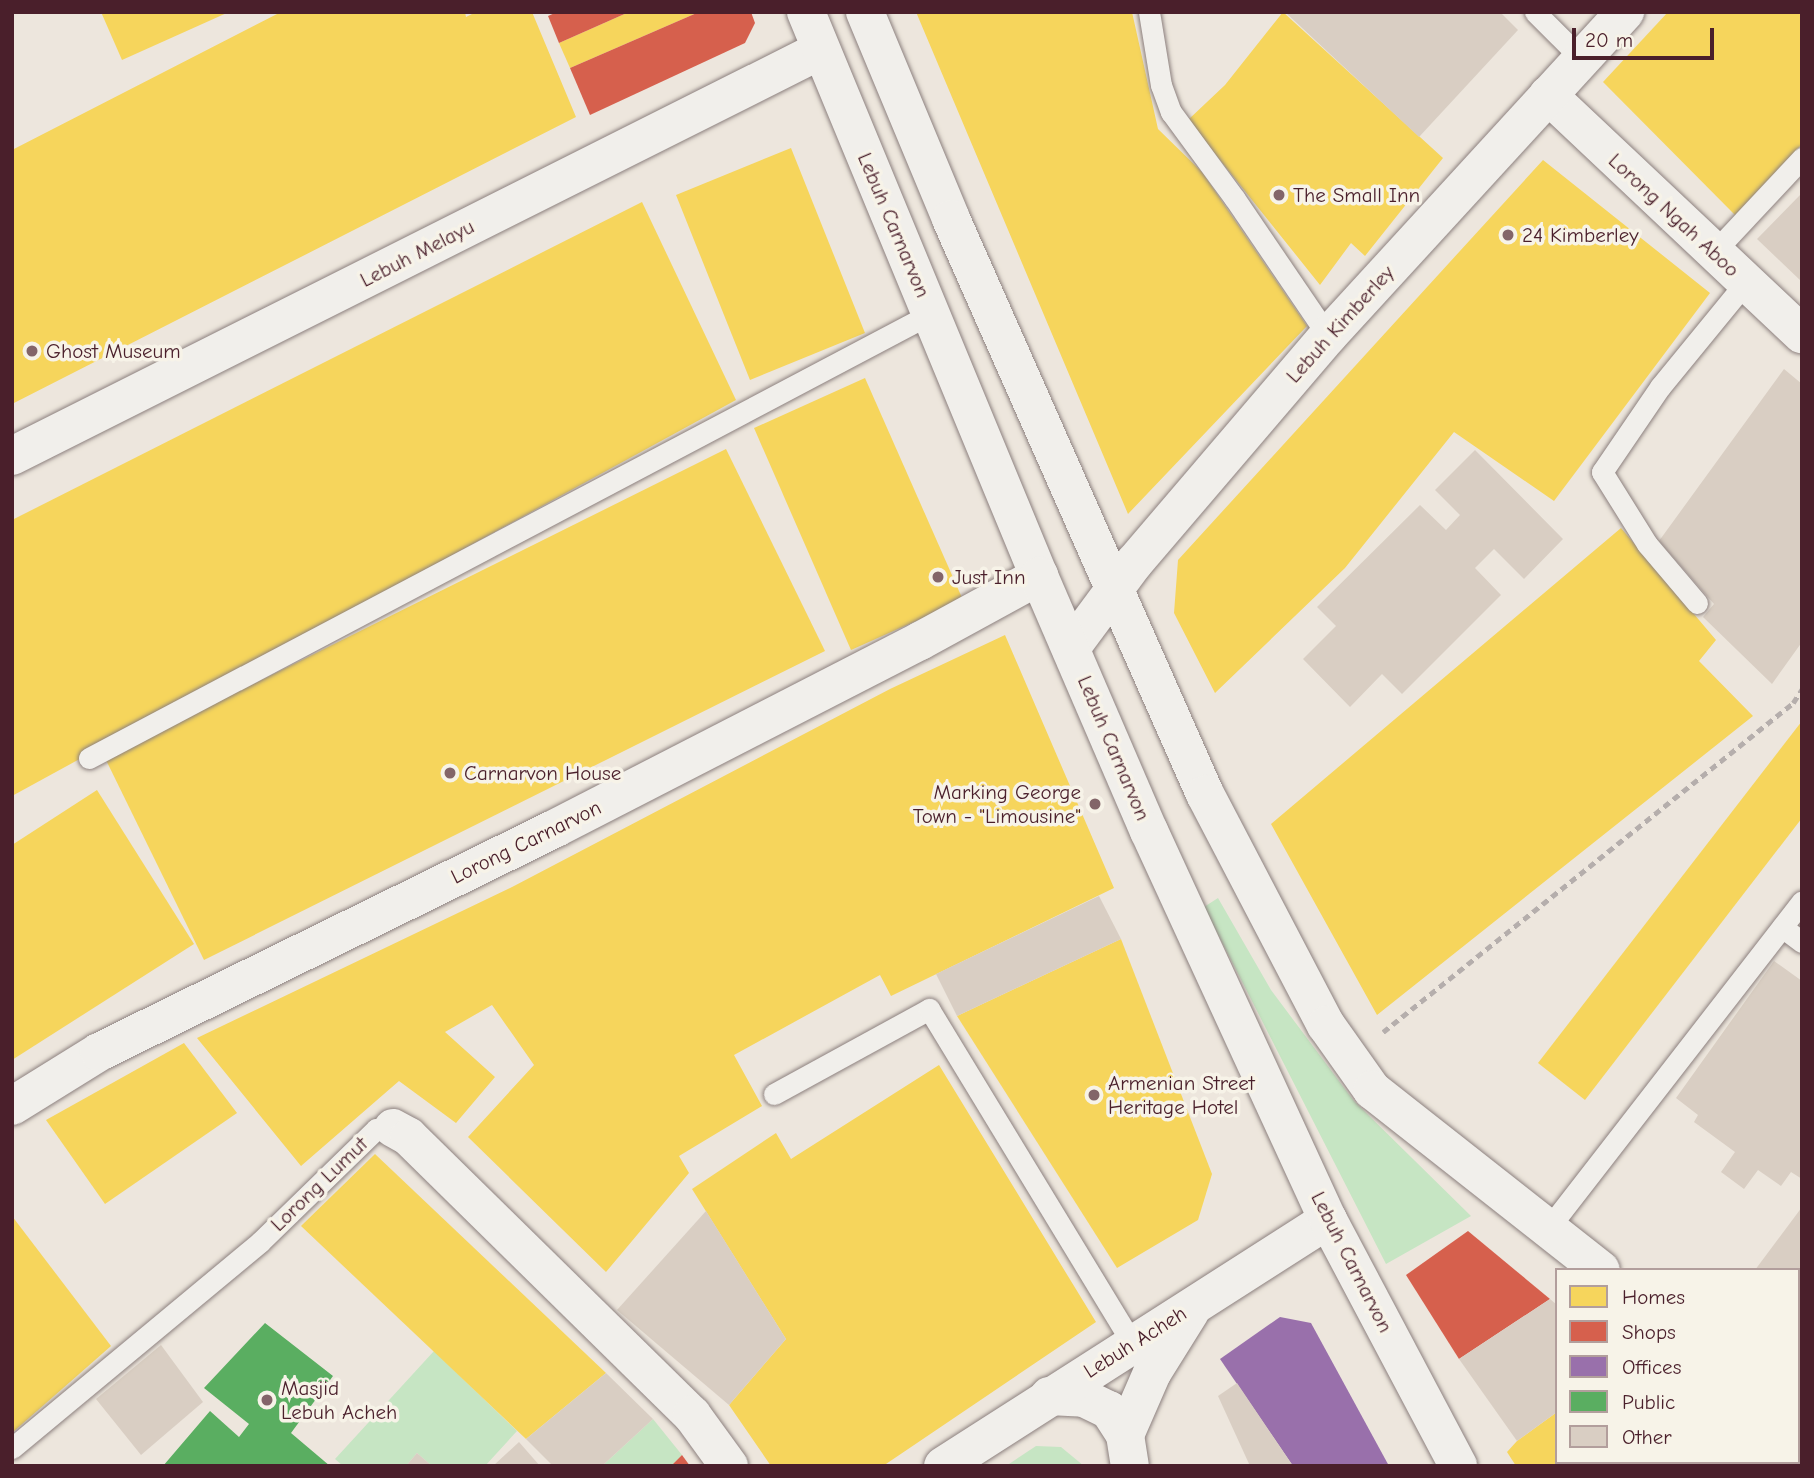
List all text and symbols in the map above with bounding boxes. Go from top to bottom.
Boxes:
scale bar [1576,14,1718,58]
text: 20 m [1585,28,1633,52]
street label: Lorong Ngah Aboo [1603,148,1745,282]
street label: Lebuh Carnarvon [852,149,936,301]
place label: The Small Inn [1293,182,1420,208]
marker: The Small Inn [1271,187,1287,203]
street label: Lebuh Melayu [356,213,478,293]
place label: 24 Kimberley [1522,222,1639,248]
marker: 24 Kimberley [1500,227,1516,243]
street label: Lebuh Kimberley [1281,260,1399,388]
place label: Ghost Museum [46,338,181,364]
marker: Ghost Museum [24,343,40,359]
place label: Just Inn [952,564,1026,590]
marker: Just Inn [930,569,946,585]
street label: Lebuh Carnarvon [1072,672,1156,824]
place label: Carnarvon House [464,760,621,786]
marker: Carnarvon House [442,765,458,781]
place label: Marking George Town - "Limousine" [913,779,1081,829]
street label: Lorong Carnarvon [447,795,605,889]
marker: Marking George Town - "Limousine" [1087,796,1103,812]
place label: Armenian Street Heritage Hotel [1108,1070,1255,1120]
marker: Armenian Street Heritage Hotel [1086,1087,1102,1103]
street label: Lorong Lumut [265,1131,373,1237]
street label: Lebuh Carnarvon [1306,1187,1398,1337]
legend [1555,1268,1800,1464]
text: Homes [1622,1285,1685,1309]
street label: Lebuh Acheh [1079,1301,1191,1383]
text: Shops [1622,1320,1676,1344]
text: Offices [1622,1355,1681,1379]
place label: Masjid Lebuh Acheh [281,1375,397,1425]
text: Public [1622,1390,1675,1414]
marker: Masjid Lebuh Acheh [259,1392,275,1408]
text: Other [1622,1425,1672,1449]

